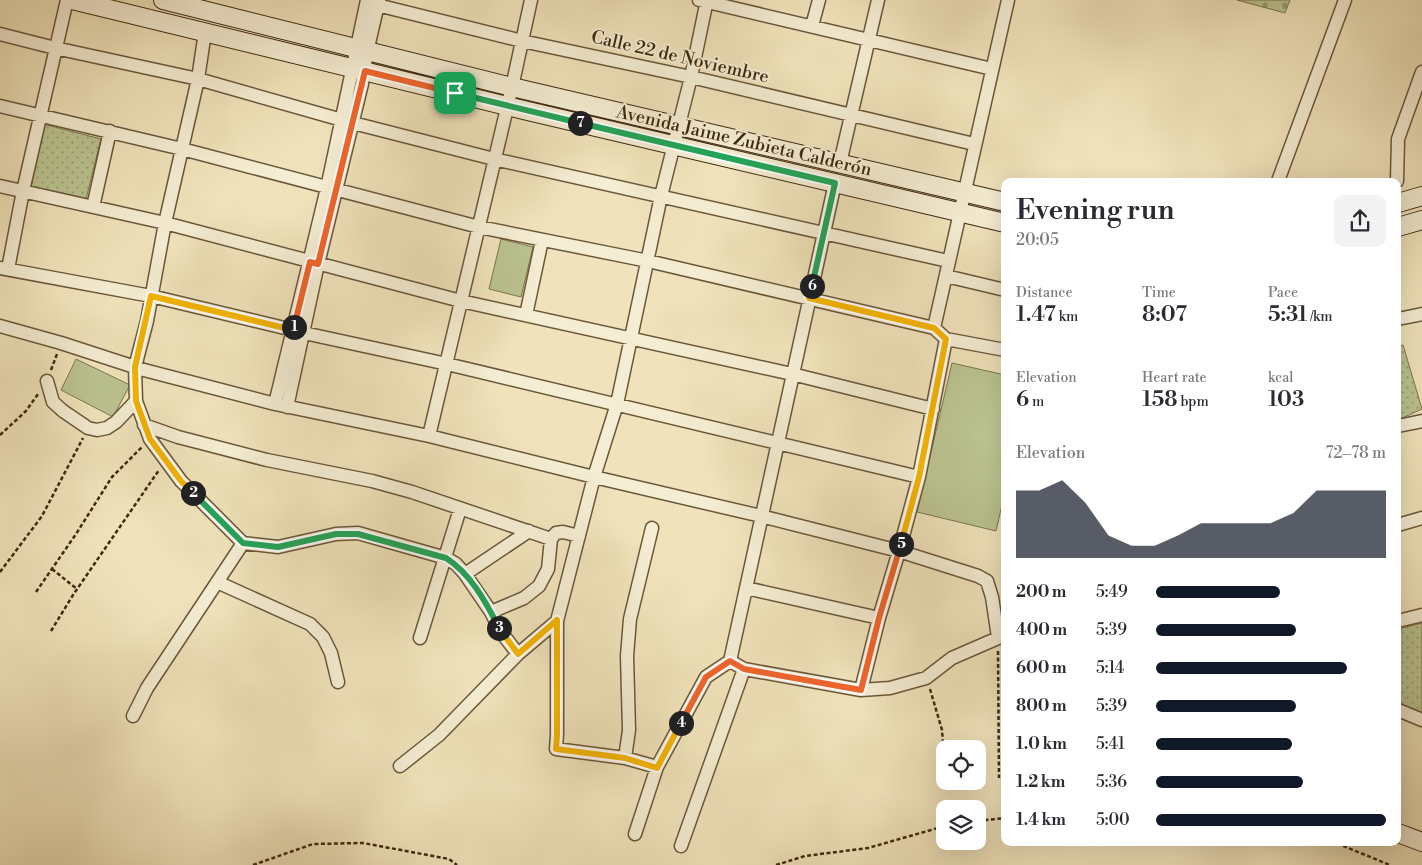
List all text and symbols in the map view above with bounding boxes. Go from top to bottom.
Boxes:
street label: Calle 22 de Noviembre [589,25,771,89]
pin [434,72,476,114]
icon: arrive [441,79,469,107]
street label: Avenida Jaime Zubieta Calderón [613,100,874,182]
pin: 7 [568,110,592,136]
text: 7 [576,114,585,132]
text: Evening run [1016,193,1175,228]
button: share [1334,195,1386,247]
text: 20:05 [1016,230,1059,250]
pin: 6 [800,274,824,298]
text: 6 [808,277,817,295]
text: Distance [1016,284,1073,302]
text: Time [1142,284,1176,302]
text: Pace [1268,284,1298,302]
text: 1.47 [1016,302,1056,328]
text: 8:07 [1142,302,1187,328]
text: 5:31 [1268,302,1307,328]
text: km [1056,308,1078,326]
text: /km [1307,308,1333,326]
pin: 1 [282,314,306,340]
text: 1 [291,318,298,336]
text: Elevation [1016,369,1077,387]
text: Heart rate [1142,369,1207,387]
text: kcal [1268,369,1293,387]
text: 6 [1016,387,1029,413]
text: 158 [1142,387,1178,413]
text: 103 [1268,387,1304,413]
text: m [1029,393,1044,411]
text: bpm [1178,393,1209,411]
text: Elevation [1016,443,1085,463]
text: 72–78 m [1326,443,1386,463]
pin: 2 [180,480,206,506]
text: 2 [189,484,198,502]
pin: 5 [888,532,914,556]
text: 5 [897,535,906,553]
text: 200 m [1016,582,1066,602]
text: 5:49 [1096,582,1128,602]
pin: 3 [486,616,512,640]
text: 3 [495,619,504,637]
text: 400 m [1016,620,1067,640]
text: 5:39 [1096,620,1127,640]
text: 600 m [1016,658,1066,678]
text: 5:14 [1096,658,1124,678]
text: 800 m [1016,696,1067,716]
text: 5:39 [1096,696,1127,716]
pin: 4 [668,710,694,736]
text: 4 [677,714,686,732]
text: 1.0 km [1016,734,1067,754]
text: 5:41 [1096,734,1125,754]
map controls [936,740,986,850]
button: locate [936,740,986,790]
text: 1.2 km [1016,772,1065,792]
text: 5:36 [1096,772,1127,792]
button: layers [936,800,986,850]
text: 1.4 km [1016,810,1066,830]
text: 5:00 [1096,810,1130,830]

